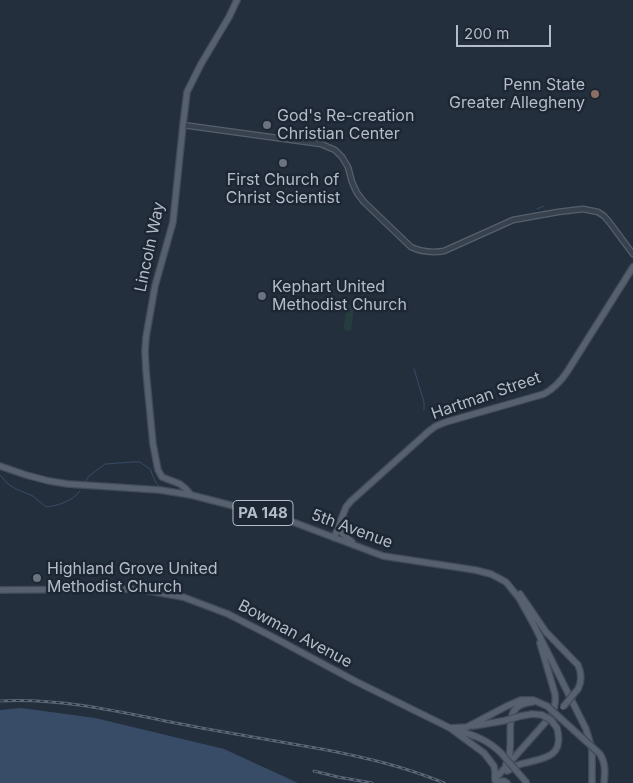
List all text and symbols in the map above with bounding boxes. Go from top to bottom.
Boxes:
scale bar [458,15,553,47]
text: 200 m [464,24,509,43]
place label: Penn State Greater Allegheny [449,75,585,113]
marker: Penn State Greater Allegheny [589,88,601,100]
place label: God's Re-creation Christian Center [277,106,414,144]
marker: God's Re-creation Christian Center [261,119,273,131]
marker: First Church of Christ Scientist [277,157,289,169]
place label: First Church of Christ Scientist [226,170,340,208]
street label: Lincoln Way [131,200,169,294]
place label: Kephart United Methodist Church [272,277,407,315]
marker: Kephart United Methodist Church [256,290,268,302]
street label: Hartman Street [429,368,543,424]
road number: PA 148 [233,500,293,526]
street label: 5th Avenue [309,505,395,553]
place label: Highland Grove United Methodist Church [47,559,218,597]
marker: Highland Grove United Methodist Church [31,572,43,584]
street label: Bowman Avenue [235,596,355,672]

